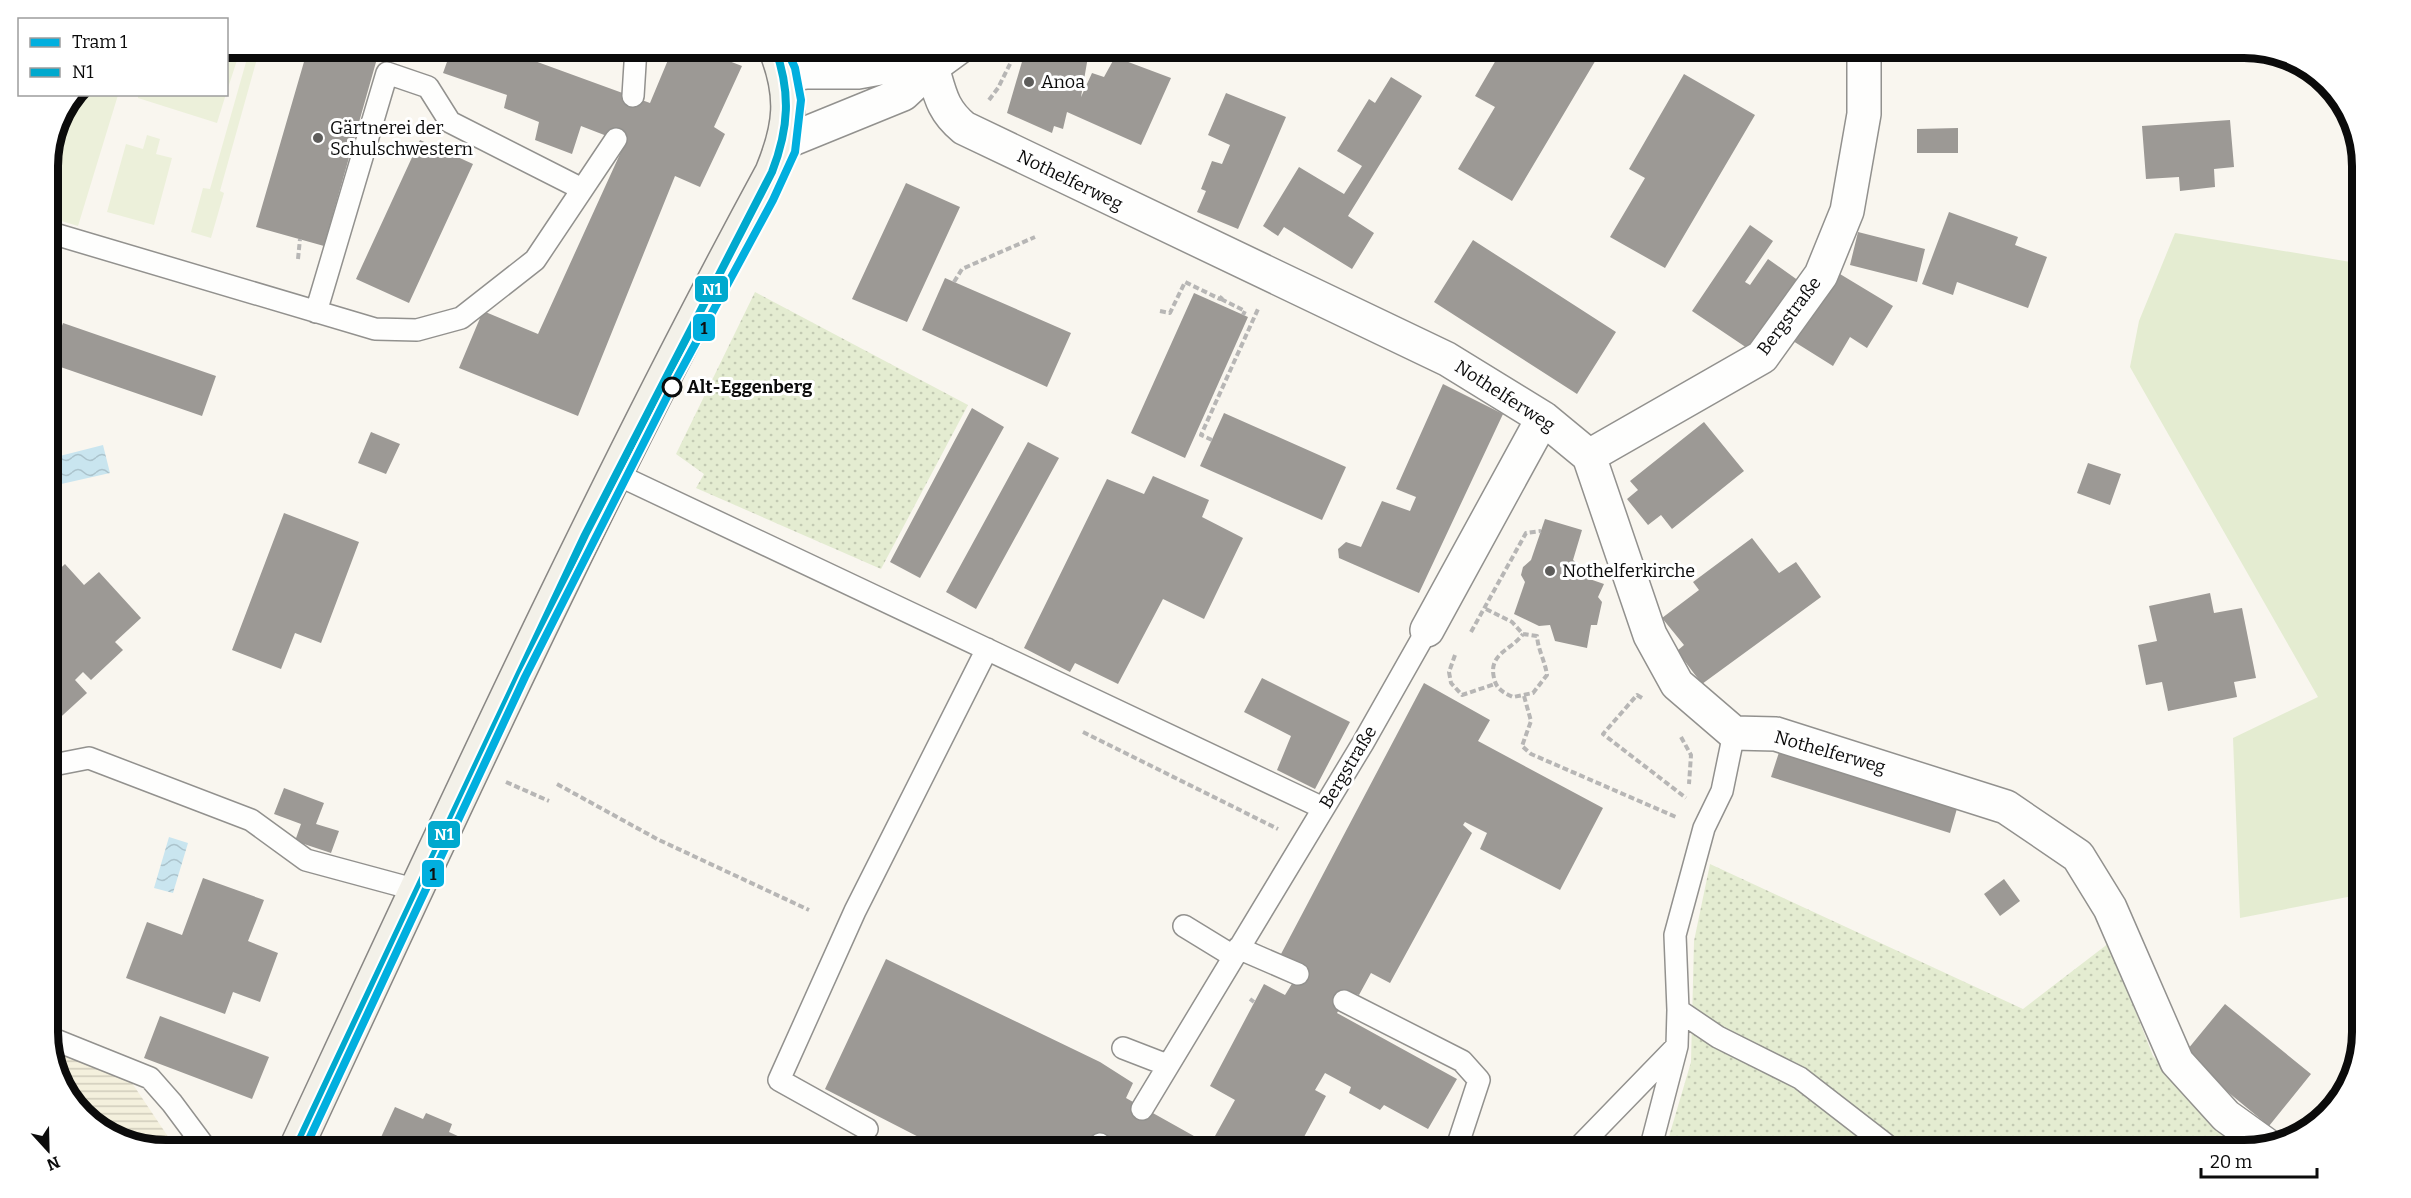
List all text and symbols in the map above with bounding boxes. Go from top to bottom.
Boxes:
legend [18,18,228,96]
text: Tram 1 [72,31,128,53]
text: N1 [72,61,94,83]
place label: Anoa [1041,71,1085,93]
marker: Anoa [1022,75,1036,89]
place label: Gärtnerei der Schulschwestern [330,117,474,160]
marker: Gärtnerei der Schulschwestern [311,131,325,145]
street label: Nothelferweg [1014,145,1126,215]
street label: Bergstraße [1752,272,1826,360]
line badge: N1 [694,275,729,303]
text: N1 [702,280,722,299]
line badge: 1 [692,313,716,342]
text: 1 [701,319,708,338]
street label: Nothelferweg [1451,356,1559,436]
place label: Alt-Eggenberg [687,376,813,398]
marker: Alt-Eggenberg [662,377,682,397]
place label: Nothelferkirche [1562,560,1695,582]
marker: Nothelferkirche [1543,564,1557,578]
street label: Bergstraße [1315,722,1381,812]
street label: Nothelferweg [1772,726,1888,778]
line badge: N1 [427,820,461,849]
text: N1 [434,825,454,844]
line badge: 1 [421,859,445,888]
text: 1 [430,865,437,884]
north arrow [18,1120,78,1180]
scale bar [2201,1141,2316,1179]
text: 20 m [2210,1151,2252,1173]
text: N [44,1152,63,1175]

